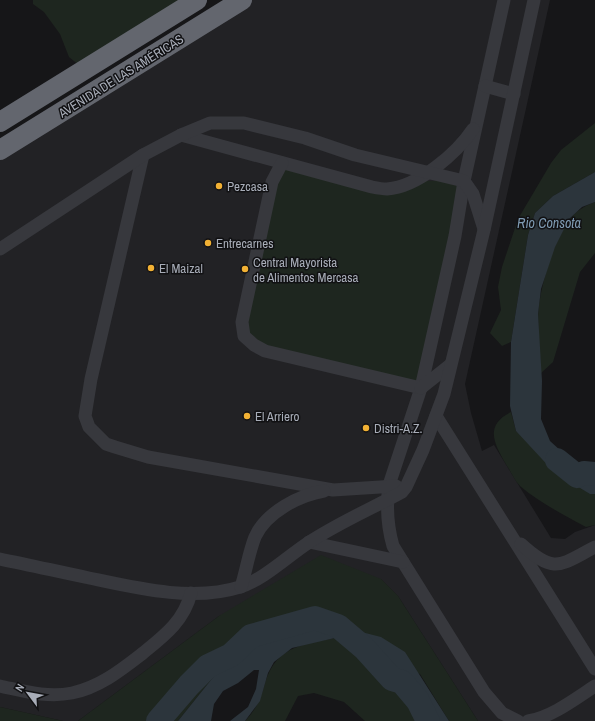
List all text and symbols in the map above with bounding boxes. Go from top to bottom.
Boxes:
street label: AVENIDA DE LAS AMÉRICAS [54,31,187,122]
place label: Pezcasa [227,178,268,195]
marker: Pezcasa [214,181,224,191]
water label: Rio Consota [517,214,581,232]
place label: Entrecarnes [216,235,273,252]
marker: Entrecarnes [203,238,213,248]
place label: Central Mayorista de Alimentos Mercasa [253,254,359,286]
place label: El Maizal [159,260,203,277]
marker: El Maizal [146,263,156,273]
marker: Central Mayorista de Alimentos Mercasa [240,264,250,274]
place label: El Arriero [255,408,300,425]
marker: El Arriero [242,411,252,421]
place label: Distri-A.Z. [374,420,423,437]
marker: Distri-A.Z. [361,423,371,433]
north arrow [8,673,48,713]
text: N [12,681,27,694]

